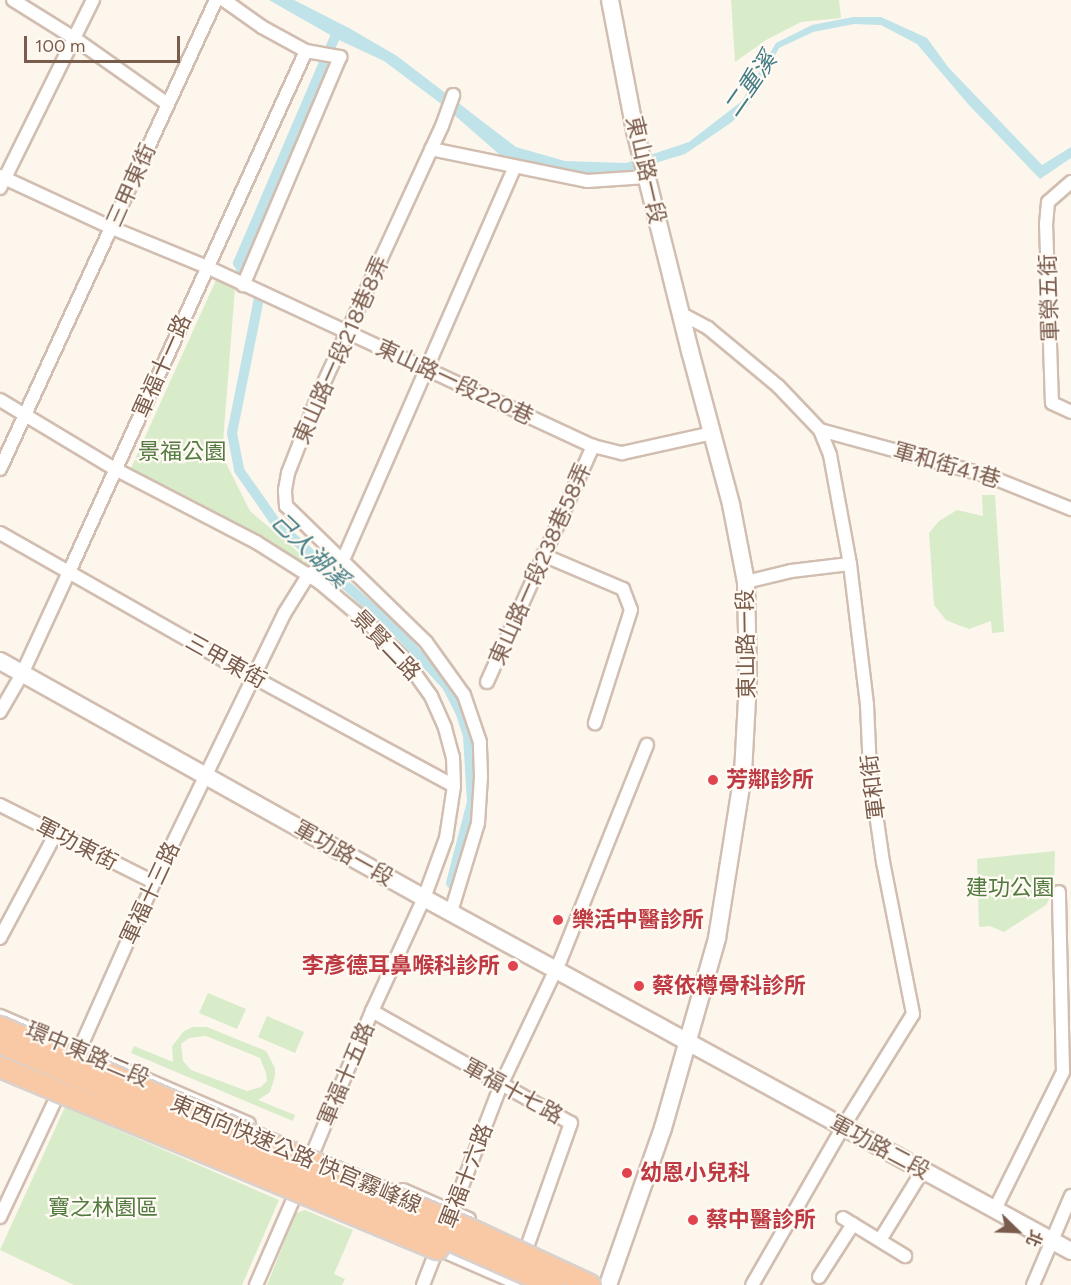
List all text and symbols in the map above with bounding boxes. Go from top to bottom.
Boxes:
scale bar [27,24,183,62]
text: 100 m [35,35,85,57]
water label: 二重溪 [718,46,782,122]
street label: 東山路一段 [621,113,671,227]
street label: 三甲東街 [101,139,161,231]
street label: 東山路一段218巷8弄 [288,252,394,448]
street label: 軍榮五街 [1034,254,1064,342]
street label: 軍福十一路 [128,310,196,422]
street label: 東山路一段220巷 [372,334,538,430]
street label: 軍和街41巷 [890,437,1004,493]
park label: 景福公園 [138,439,226,465]
street label: 東山路一段238巷58弄 [484,459,596,669]
water label: 己人湖溪 [265,506,355,594]
street label: 東山路一段 [732,589,760,699]
street label: 景賢二路 [346,604,426,686]
street label: 三甲東街 [181,628,271,694]
street label: 軍和街 [856,753,890,821]
place label: 芳鄰診所 [726,767,814,793]
marker: 芳鄰診所 [704,771,722,789]
street label: 軍功東街 [32,812,122,876]
street label: 軍功路一段 [289,815,399,891]
street label: 軍福十三路 [115,838,185,948]
park label: 建功公園 [966,875,1054,901]
place label: 樂活中醫診所 [572,907,704,933]
marker: 樂活中醫診所 [549,911,567,929]
place label: 李彥德耳鼻喉科診所 [302,953,500,979]
marker: 李彥德耳鼻喉科診所 [504,957,522,975]
place label: 蔡依樽骨科診所 [652,973,806,999]
marker: 蔡依樽骨科診所 [630,977,648,995]
street label: 環中東路二段 [22,1016,154,1092]
street label: 軍福十五路 [312,1018,380,1130]
street label: 軍福十七路 [458,1053,568,1129]
street label: 東西向快速公路 快官霧峰線 [167,1089,425,1219]
street label: 軍功路二段 [825,1110,935,1184]
street label: 軍福十六路 [434,1120,498,1232]
place label: 幼恩小兒科 [640,1160,750,1186]
marker: 幼恩小兒科 [618,1164,636,1182]
park label: 寶之林園區 [48,1195,158,1221]
north arrow [987,1201,1047,1261]
place label: 蔡中醫診所 [706,1207,816,1233]
marker: 蔡中醫診所 [684,1211,702,1229]
text: 北 [1022,1227,1046,1249]

